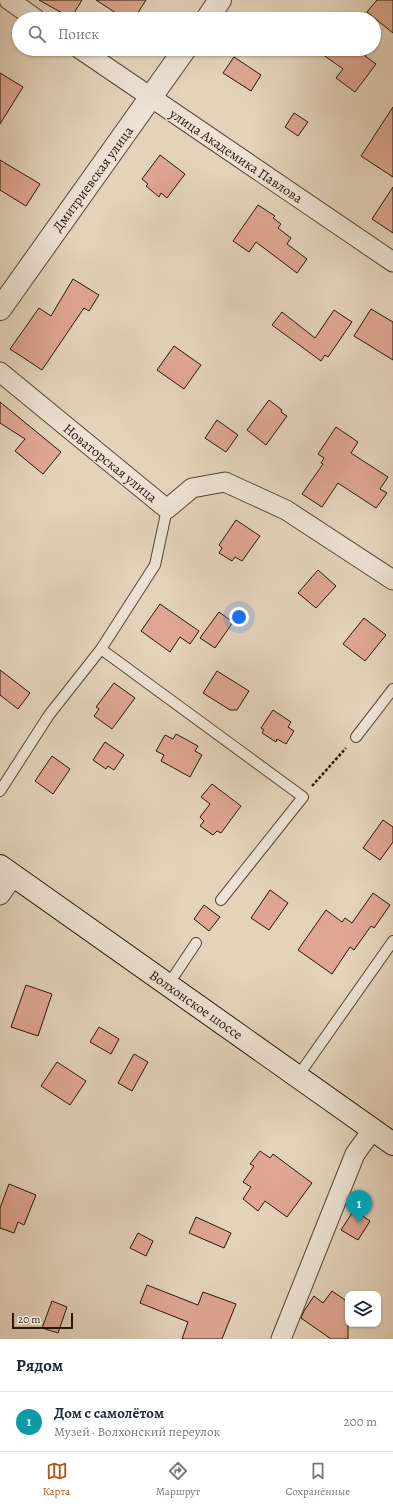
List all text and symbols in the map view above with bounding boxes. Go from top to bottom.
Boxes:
search box [12,12,381,56]
icon: search [26,23,48,45]
text: Поиск [58,24,99,44]
street label: улица Академика Павлова [165,104,307,208]
street label: Дмитриевская улица [48,122,138,236]
street label: Новаторская улица [59,419,161,507]
your location [229,607,249,627]
street label: Волхонское шоссе [145,966,247,1044]
pin: 1 [346,1190,372,1223]
map controls [345,1291,381,1327]
button: layers [345,1291,381,1327]
scale bar [12,1311,73,1330]
text: 20 m [18,1312,40,1327]
text: Рядом [16,1354,63,1377]
text: Дом с самолётом [54,1403,164,1423]
text: 1 [27,1413,31,1430]
text: 200 m [344,1413,377,1430]
text: Музей · Волхонский переулок [54,1423,220,1440]
tab: Карта [43,1460,70,1499]
tab: Маршрут [156,1460,200,1499]
tab: Сохранённые [285,1460,350,1499]

